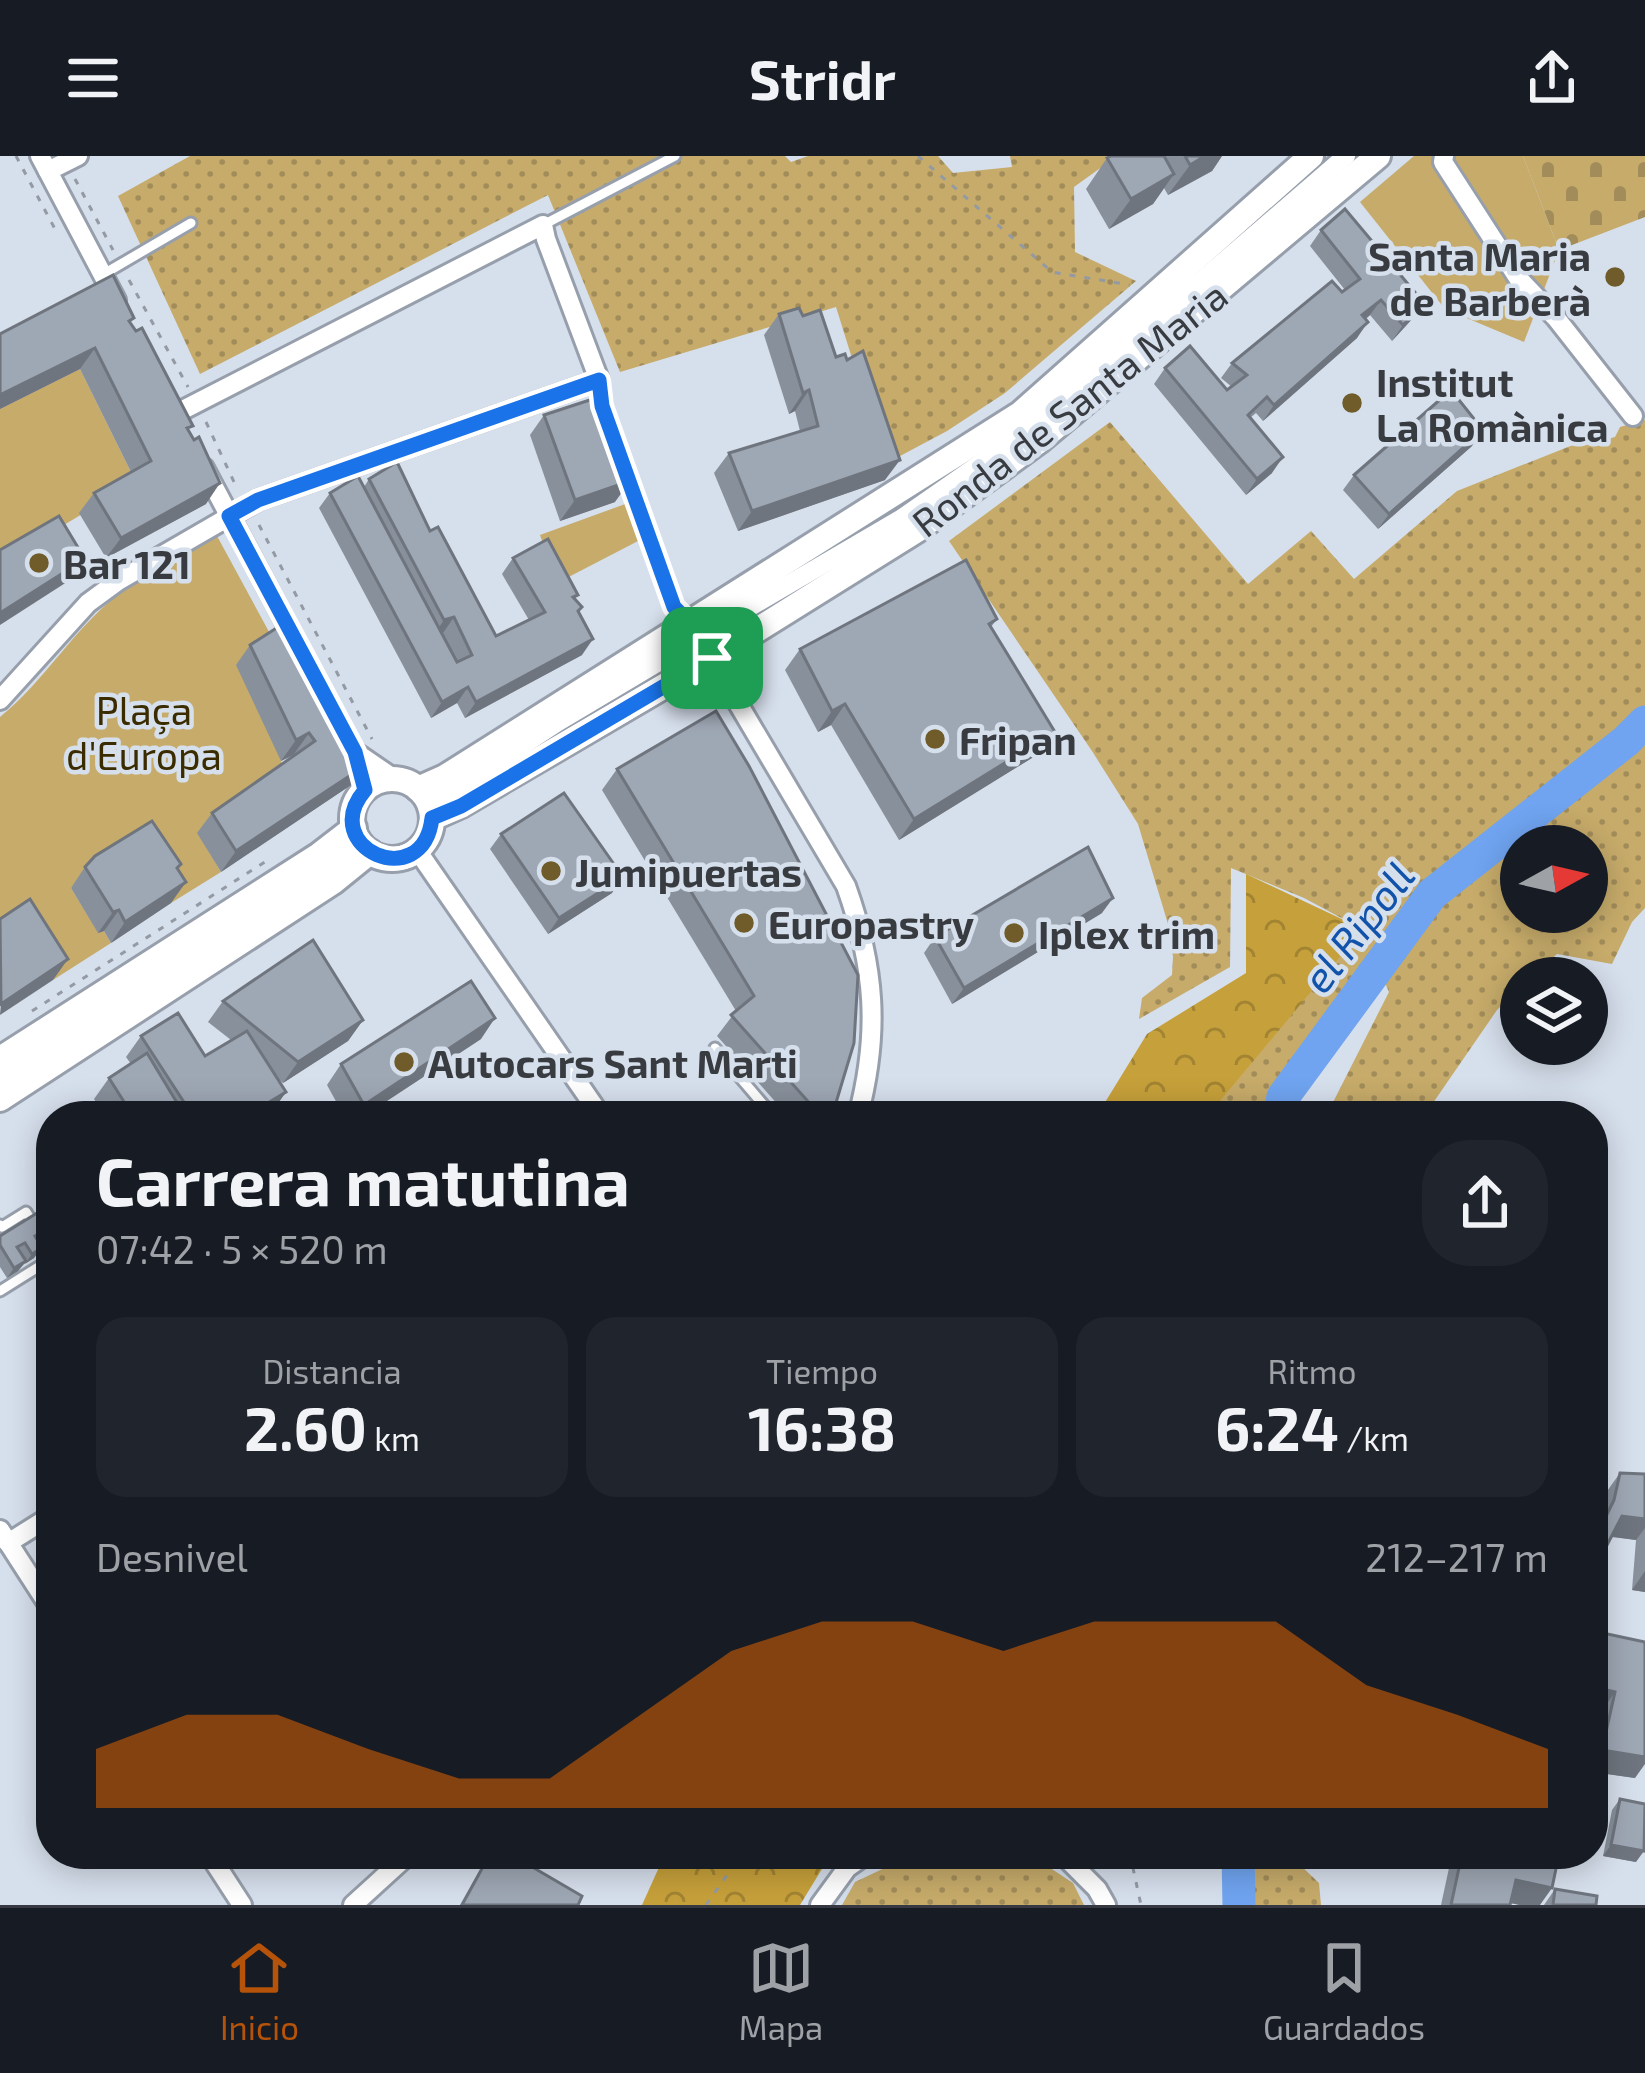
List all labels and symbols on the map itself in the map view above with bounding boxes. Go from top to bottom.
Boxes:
place label: Santa Maria de Barberà [1368,232,1591,324]
marker: Santa Maria de Barberà [1602,264,1628,290]
street label: Ronda de Santa Maria [902,271,1236,545]
place label: Institut La Romànica [1376,358,1608,450]
marker: Institut La Romànica [1339,390,1365,416]
place label: Bar 121 [63,540,191,587]
marker: Bar 121 [26,550,52,576]
pin [661,607,763,709]
park label: Plaça d'Europa [66,686,222,778]
place label: Fripan [959,716,1077,763]
marker: Fripan [922,726,948,752]
north arrow [1500,825,1608,933]
place label: Jumipuertas [575,848,802,895]
water label: el Ripoll [1291,851,1424,1002]
marker: Jumipuertas [538,858,564,884]
place label: Europastry [768,900,974,948]
marker: Europastry [731,910,757,936]
place label: Iplex trim [1038,910,1215,957]
marker: Iplex trim [1001,920,1027,946]
place label: Autocars Sant Marti [428,1039,798,1086]
marker: Autocars Sant Marti [391,1049,417,1075]

